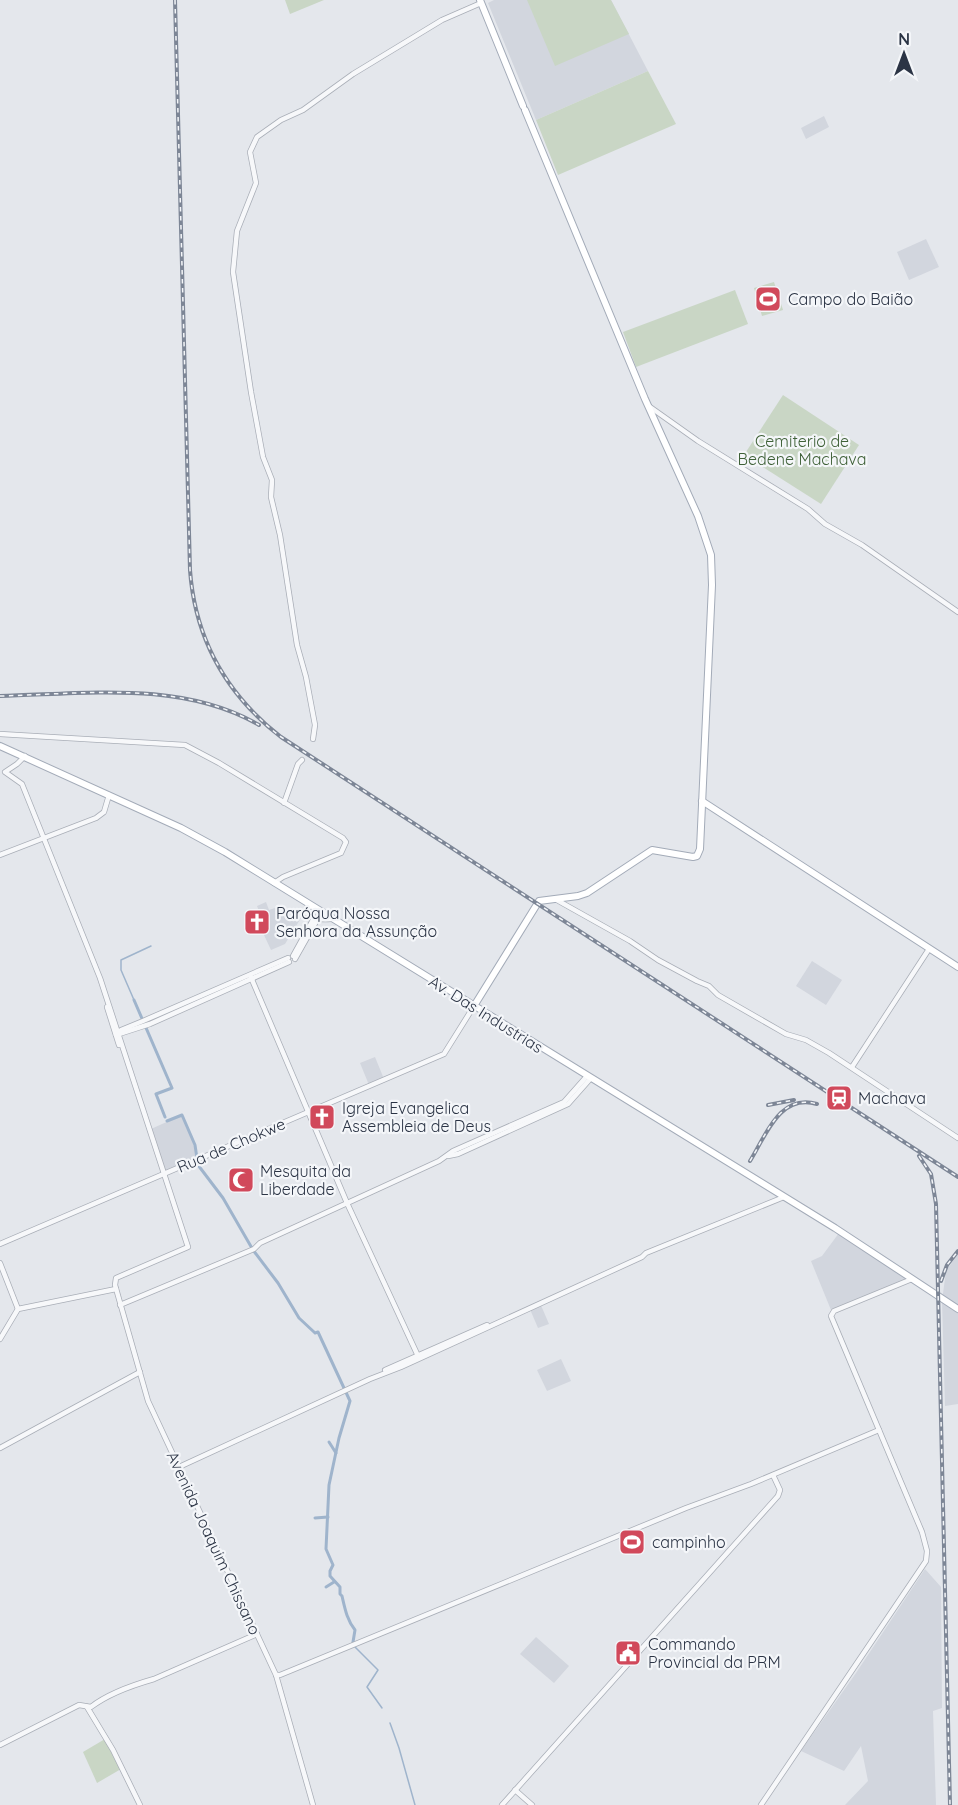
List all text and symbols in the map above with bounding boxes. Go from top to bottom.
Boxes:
north arrow [874,24,934,84]
text: N [898,29,910,49]
sports icon: Campo do Baião [753,284,783,314]
place label: Campo do Baião [788,289,913,309]
park label: Cemiterio de Bedene Machava [738,431,866,469]
place label: Paróqua Nossa Senhora da Assunção [276,903,437,941]
church icon: Paróqua Nossa Senhora da Assunção [242,907,272,937]
street label: Av. Das Industrias [425,971,547,1057]
station icon: Machava [824,1083,854,1113]
place label: Machava [858,1088,926,1108]
place label: Igreja Evangelica Assembleia de Deus [342,1098,491,1136]
church icon: Igreja Evangelica Assembleia de Deus [307,1102,337,1132]
street label: Rua de Chokwe [174,1113,288,1177]
place label: Mesquita da Liberdade [260,1161,351,1199]
mosque icon: Mesquita da Liberdade [226,1165,256,1195]
street label: Avenida Joaquim Chissano [163,1448,265,1638]
sports icon: campinho [617,1527,647,1557]
place label: campinho [652,1532,726,1552]
place label: Commando Provincial da PRM [648,1634,781,1672]
public building icon: Commando Provincial da PRM [613,1638,643,1668]

